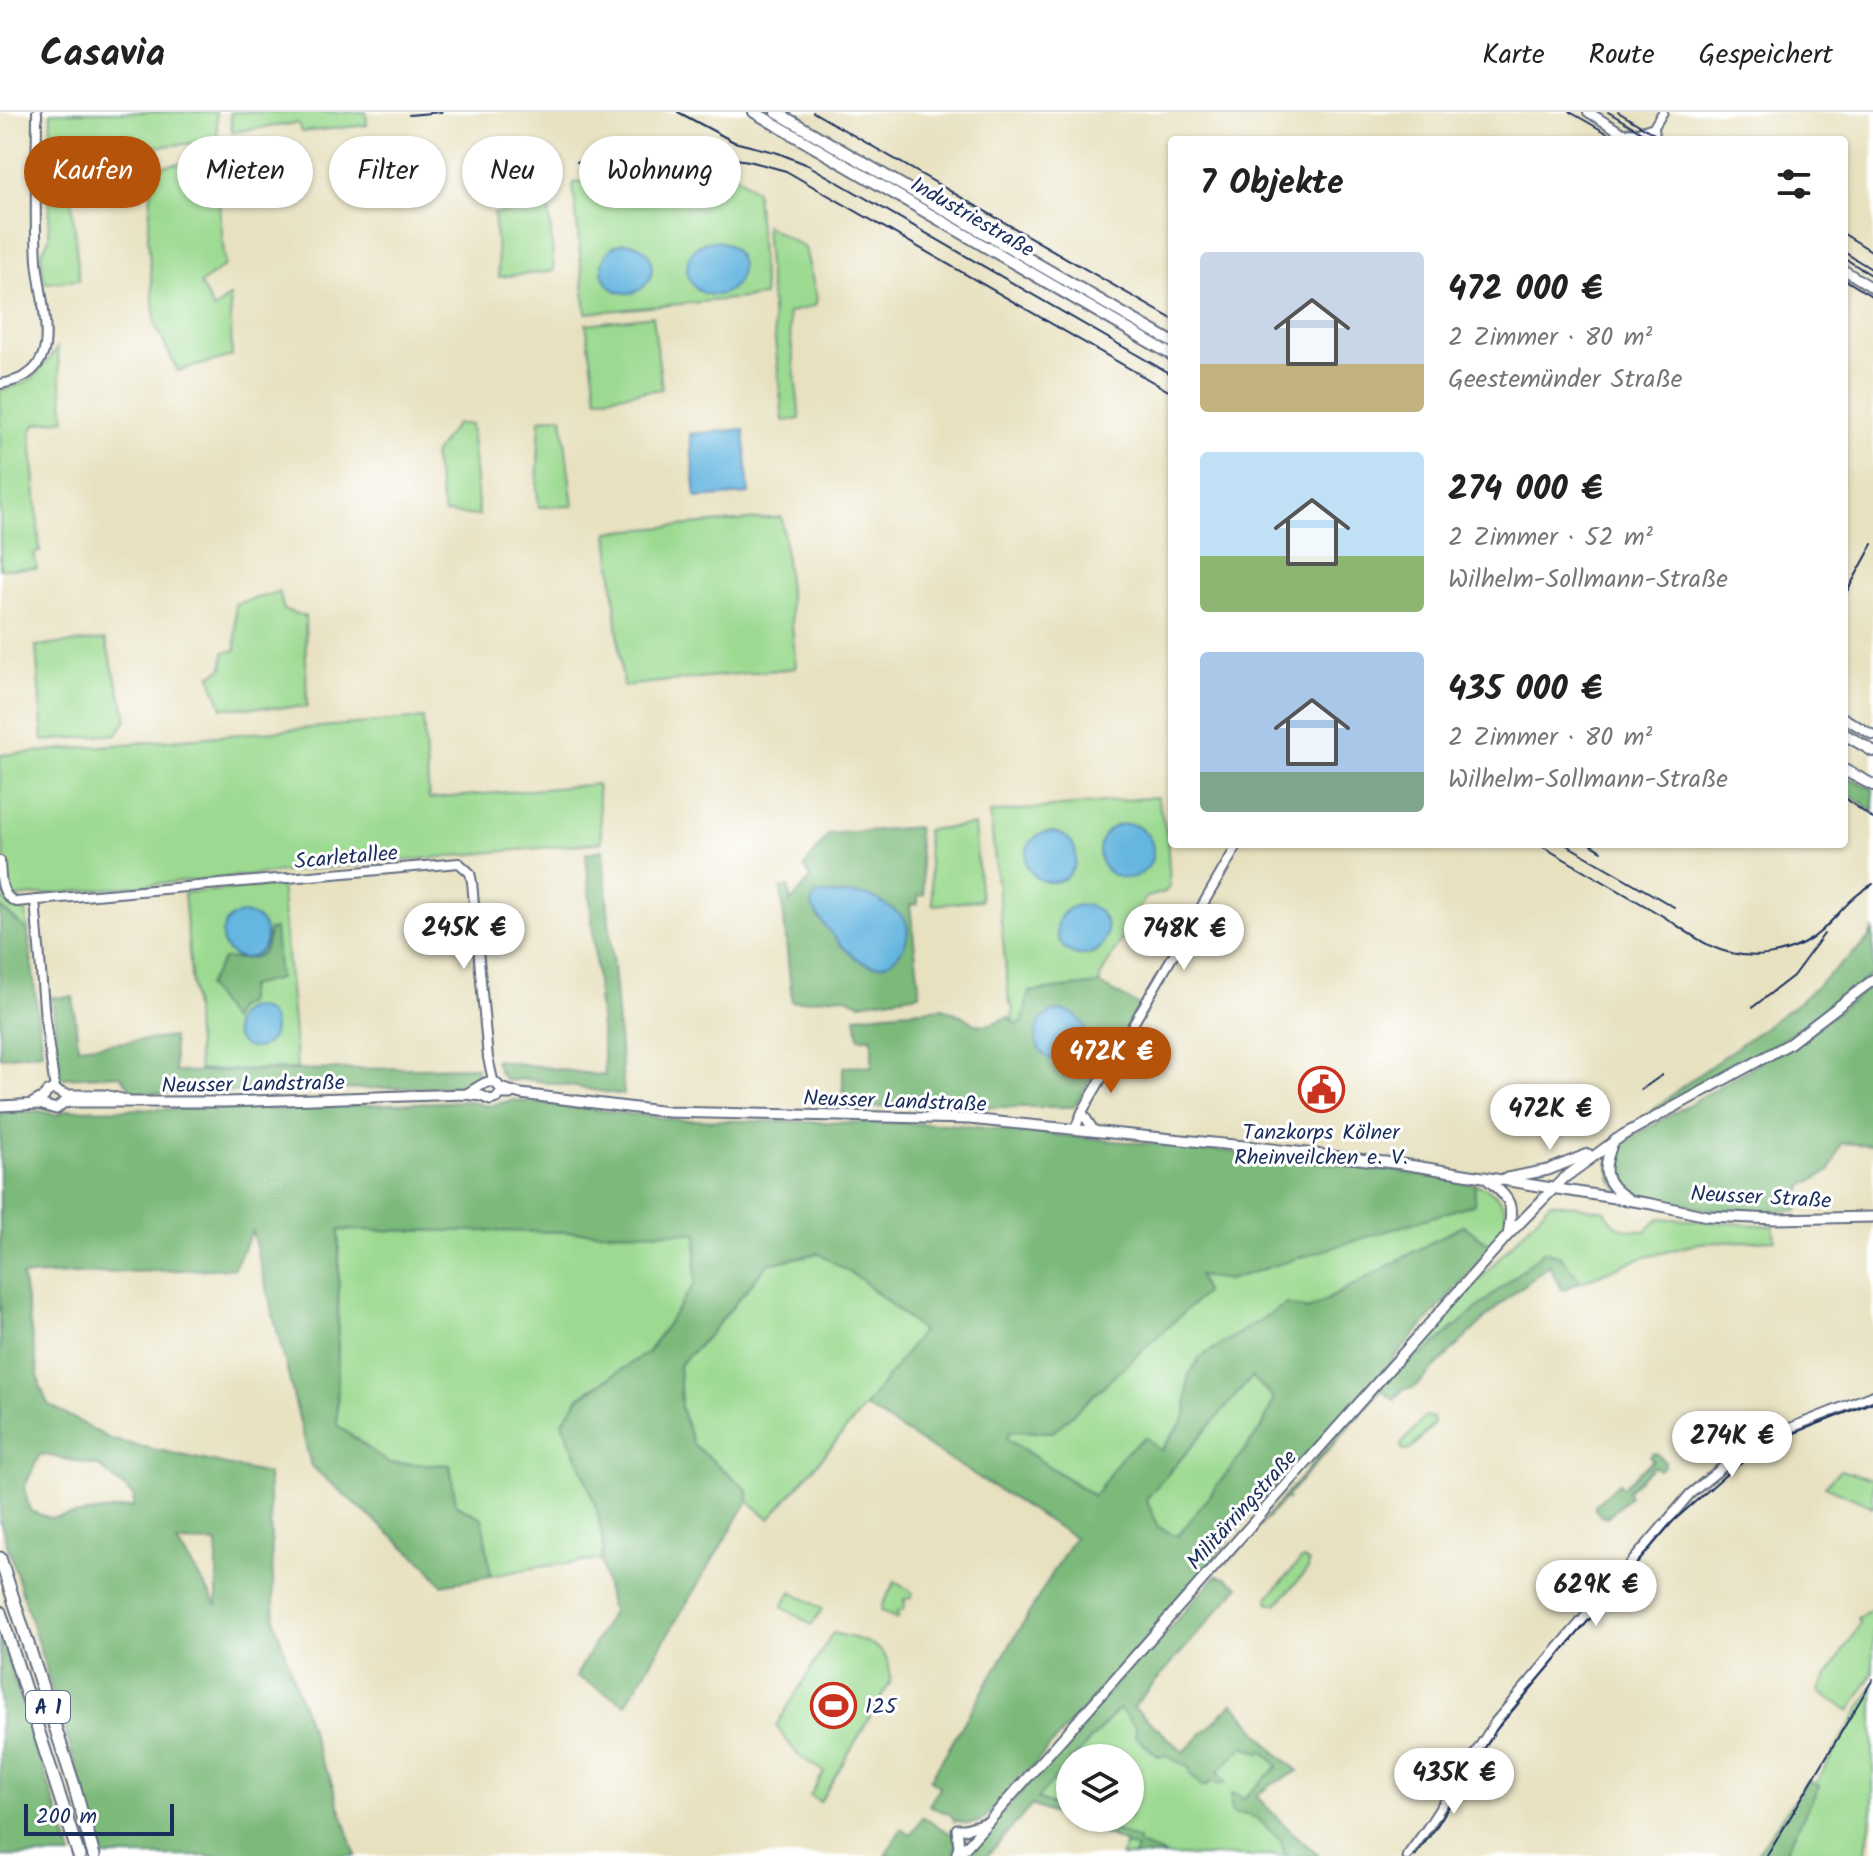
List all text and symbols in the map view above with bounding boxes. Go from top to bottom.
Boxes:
text: Casavia [40,25,165,85]
text: Karte [1482,33,1545,78]
text: Route [1589,33,1655,78]
text: Gespeichert [1699,33,1833,78]
chip: Kaufen [24,136,161,208]
chip: Mieten [177,136,313,208]
chip: Filter [329,136,446,208]
chip: Neu [462,136,563,208]
chip: Wohnung [579,136,741,208]
text: 7 Objekte [1200,157,1344,211]
icon: filters [1772,162,1816,206]
street label: Industriestraße [903,168,1041,268]
text: 472 000 € [1448,263,1602,317]
icon: home [1264,284,1360,380]
text: 2 Zimmer · 80 m² [1448,317,1652,359]
text: Geestemünder Straße [1448,359,1682,401]
text: 274 000 € [1448,463,1602,517]
icon: home [1264,484,1360,580]
text: 2 Zimmer · 52 m² [1448,517,1653,559]
text: Wilhelm-Sollmann-Straße [1448,559,1728,601]
text: 435 000 € [1448,663,1602,717]
icon: home [1264,684,1360,780]
text: 2 Zimmer · 80 m² [1448,717,1652,759]
text: Wilhelm-Sollmann-Straße [1448,759,1728,801]
street label: Scarletallee [293,837,400,880]
pin: 245K € [399,903,529,971]
pin: 748K € [1119,904,1249,972]
text: 245K € [422,908,506,950]
text: 748K € [1142,909,1226,951]
pin: 472K € [1046,1027,1176,1095]
text: 472K € [1069,1032,1153,1074]
street label: Neusser Landstraße [161,1066,345,1105]
public building icon: Tanzkorps Kölner Rheinveilchen e. V. [1297,1066,1345,1114]
street label: Neusser Landstraße [803,1082,987,1123]
pin: 472K € [1485,1084,1615,1152]
text: 472K € [1508,1089,1592,1131]
place label: Tanzkorps Kölner Rheinveilchen e. V. [1234,1116,1408,1176]
street label: Neusser Straße [1690,1177,1832,1220]
pin: 274K € [1667,1411,1797,1479]
text: 274K € [1690,1416,1774,1458]
street label: Militärringstraße [1179,1442,1307,1579]
pin: 629K € [1531,1560,1661,1628]
text: 629K € [1554,1565,1638,1607]
sports icon: 125 [810,1681,858,1729]
place label: 125 [865,1690,898,1725]
road number: A 1 [26,1691,70,1723]
map controls [1056,1744,1144,1832]
button: layers [1056,1744,1144,1832]
pin: 435K € [1389,1748,1519,1816]
text: 435K € [1412,1753,1496,1795]
scale bar [24,1800,174,1836]
text: 200 m [36,1800,97,1835]

